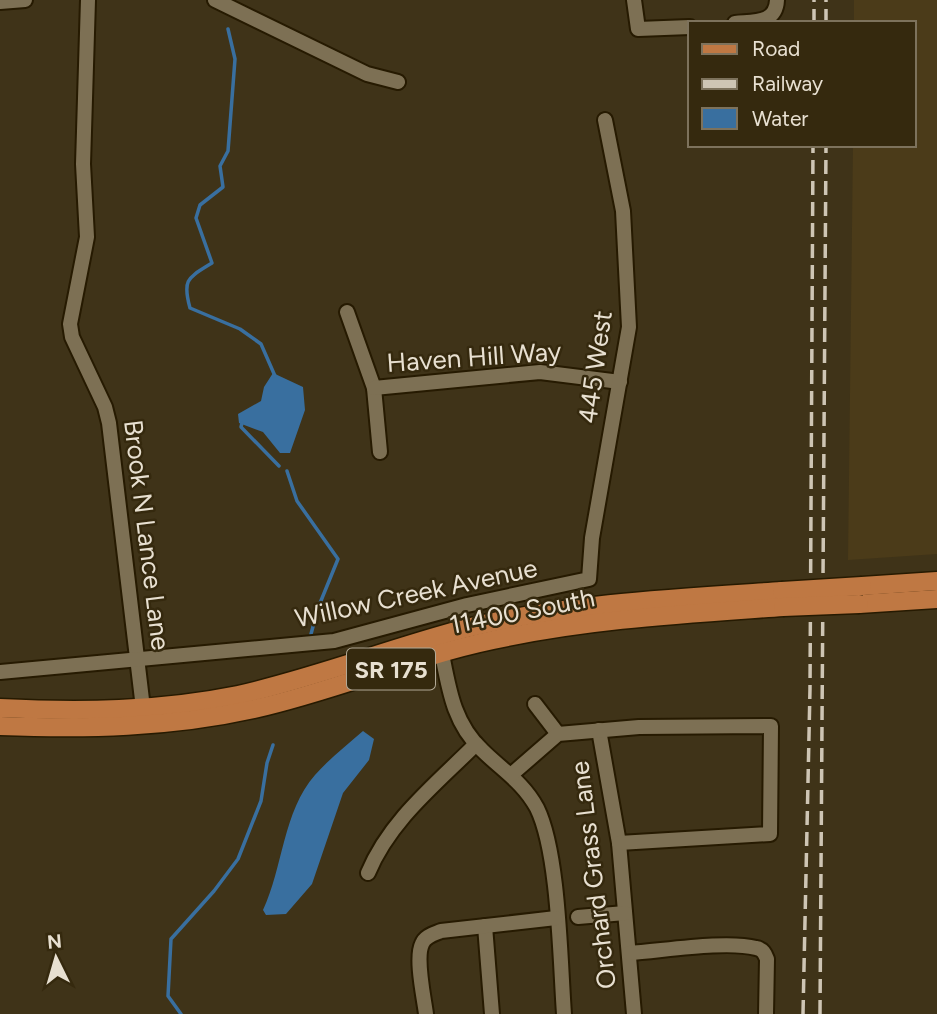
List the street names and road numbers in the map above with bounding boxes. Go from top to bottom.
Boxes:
street label: 445 West [571,308,619,426]
street label: Haven Hill Way [386,335,563,379]
street label: Brook N Lance Lane [117,418,177,652]
street label: Willow Creek Avenue [292,552,540,634]
street label: 11400 South [447,581,597,641]
road number: SR 175 [347,648,435,690]
street label: Orchard Grass Lane [563,759,623,991]

